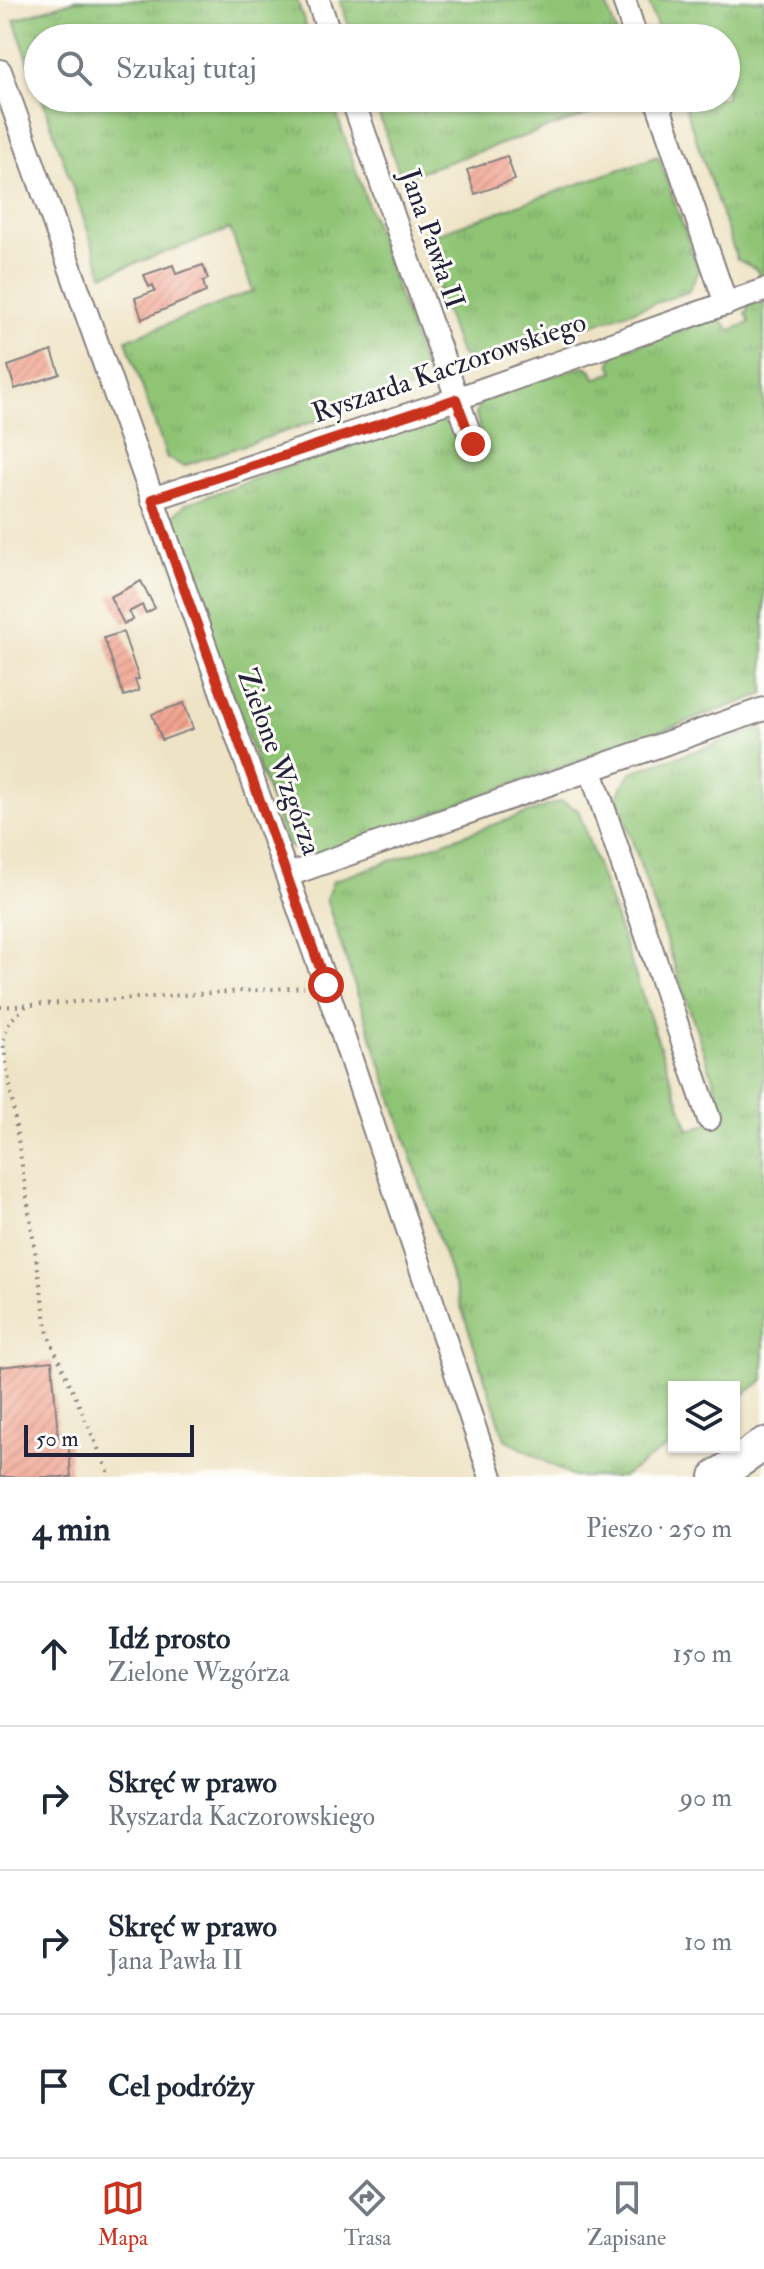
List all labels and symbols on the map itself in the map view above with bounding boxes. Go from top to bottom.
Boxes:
street label: Jana Pawła II [391,164,472,313]
street label: Ryszarda Kaczorowskiego [307,305,591,431]
route end [455,426,491,462]
street label: Zielone Wzgórza [229,664,329,860]
route start [308,967,344,1003]
scale bar [24,1421,194,1457]

